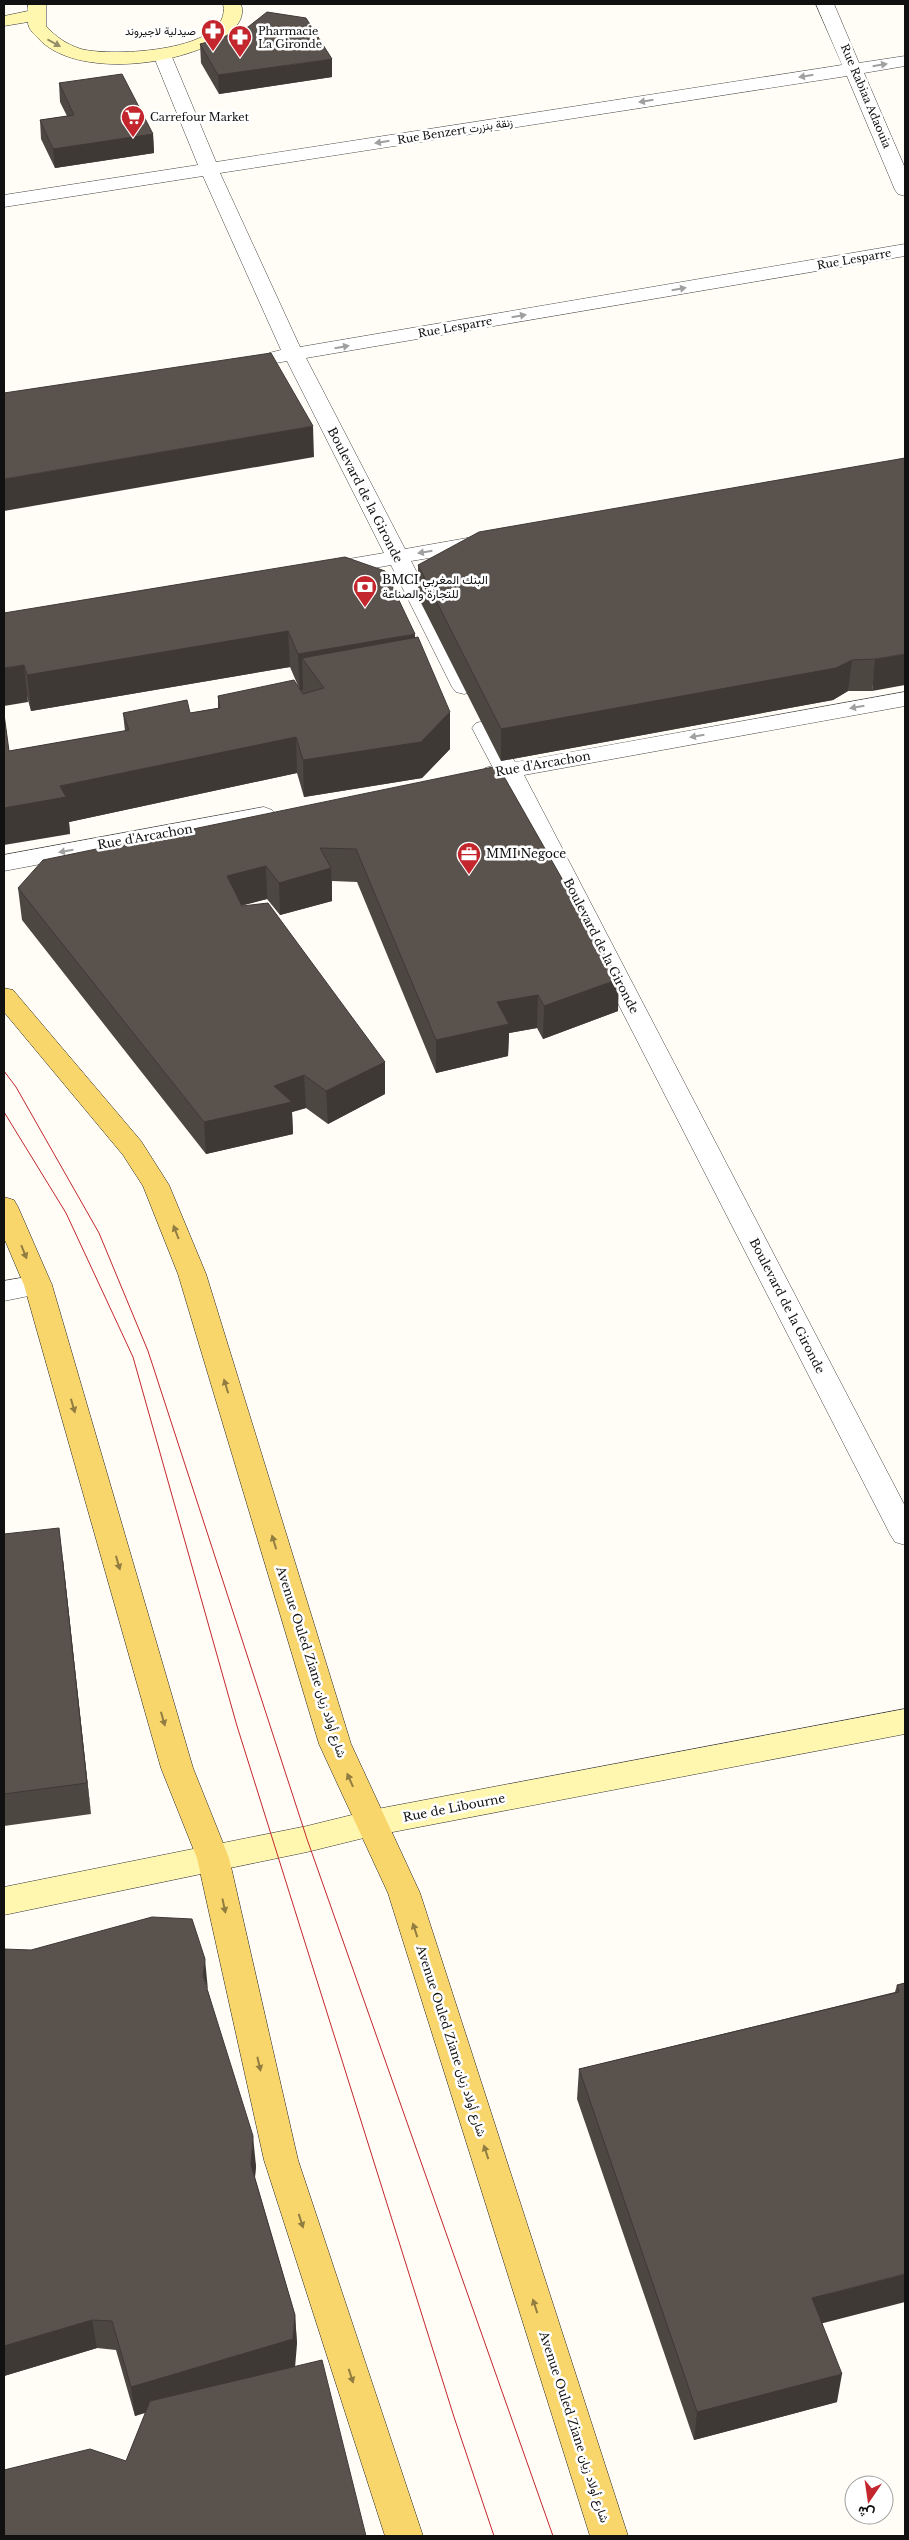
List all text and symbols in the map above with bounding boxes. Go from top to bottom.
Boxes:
pharmacy icon: صيدلية لاجيروند [200,18,226,52]
place label: صيدلية لاجيروند [125,24,196,38]
pharmacy icon: Pharmacie La Gironde [227,24,253,58]
place label: Pharmacie La Gironde [258,24,322,51]
one-way arrow [46,39,61,47]
street label: Rue Rabiaa Adaouia [838,42,895,151]
one-way arrow [872,60,888,68]
one-way arrow [798,72,814,80]
one-way arrow [637,97,653,105]
supermarket icon: Carrefour Market [120,104,146,138]
place label: Carrefour Market [150,110,250,124]
street label: Rue Benzert زنقة بنزرت [396,115,514,147]
one-way arrow [373,139,389,147]
street label: Rue Lesparre [816,246,892,272]
one-way arrow [672,284,688,292]
one-way arrow [511,312,527,320]
street label: Rue Lesparre [417,314,493,340]
one-way arrow [334,342,350,350]
street label: Boulevard de la Gironde [325,424,406,565]
one-way arrow [417,548,433,556]
place label: BMCI البنك المغربي للتجارة والصناعة [382,572,488,602]
bank icon: BMCI البنك المغربي للتجارة والصناعة [352,574,378,608]
one-way arrow [849,704,865,712]
one-way arrow [689,733,705,741]
street label: Rue d'Arcachon [494,748,592,779]
street label: Rue d'Arcachon [96,821,194,852]
office icon: MMI Negoce [456,841,482,875]
place label: MMI Negoce [486,846,566,861]
one-way arrow [58,848,74,856]
street label: Boulevard de la Gironde [561,875,642,1016]
one-way arrow [172,1224,180,1239]
street label: Boulevard de la Gironde [747,1235,828,1376]
one-way arrow [21,1245,29,1259]
one-way arrow [222,1379,229,1394]
one-way arrow [69,1399,77,1414]
one-way arrow [269,1534,277,1549]
one-way arrow [114,1555,122,1570]
street label: Avenue Ouled Ziane شارع أولاد زيان [271,1563,350,1760]
one-way arrow [160,1711,168,1726]
one-way arrow [346,1773,354,1787]
street label: Rue de Libourne [402,1790,506,1825]
one-way arrow [220,1898,228,1913]
one-way arrow [411,1922,419,1937]
street label: Avenue Ouled Ziane شارع أولاد زيان [411,1942,490,2139]
one-way arrow [255,2057,263,2072]
one-way arrow [482,2144,489,2159]
one-way arrow [297,2214,305,2229]
one-way arrow [531,2299,539,2314]
street label: Avenue Ouled Ziane شارع أولاد زيان [534,2328,613,2525]
one-way arrow [348,2368,356,2383]
north arrow [844,2475,894,2525]
text: ش [856,2502,876,2523]

